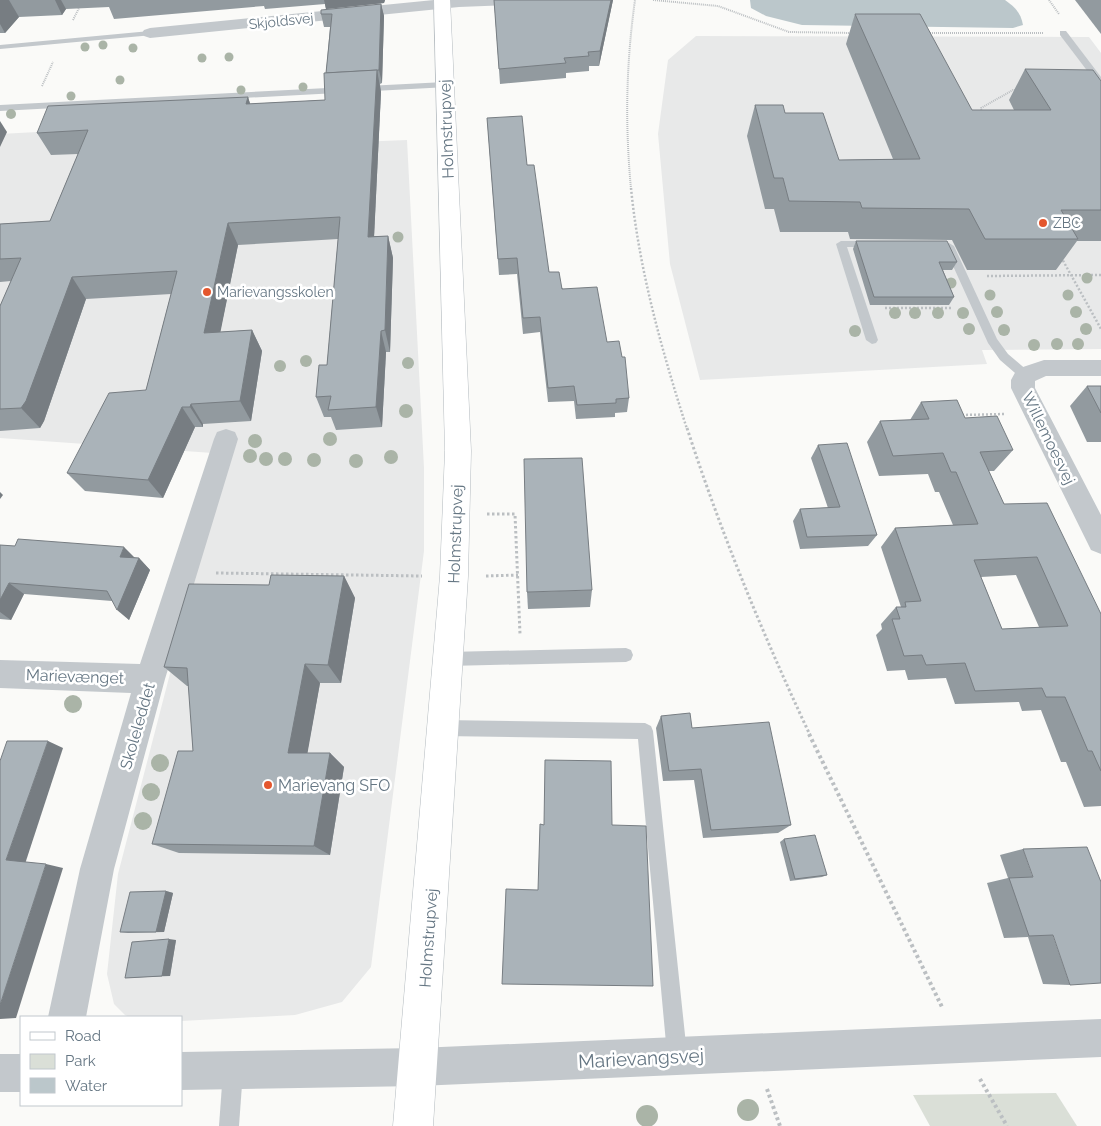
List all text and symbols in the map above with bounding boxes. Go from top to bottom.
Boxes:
street label: Skjoldsvej [248,10,314,32]
street label: Holmstrupvej [435,79,458,179]
place label: ZBC [1053,215,1081,231]
marker: ZBC [1037,217,1049,229]
place label: Marievangsskolen [217,284,334,300]
marker: Marievangsskolen [201,286,213,298]
street label: Willemoesvej [1018,389,1079,488]
street label: Holmstrupvej [444,484,467,584]
street label: Marievænget [26,665,125,688]
street label: Skoleleddet [116,680,159,772]
place label: Marievang SFO [278,776,390,795]
marker: Marievang SFO [262,779,274,791]
street label: Holmstrupvej [416,888,441,988]
legend [20,1016,182,1106]
text: Road [65,1027,101,1045]
street label: Marievangsvej [578,1044,704,1072]
text: Park [65,1052,96,1070]
text: Water [65,1077,108,1095]

